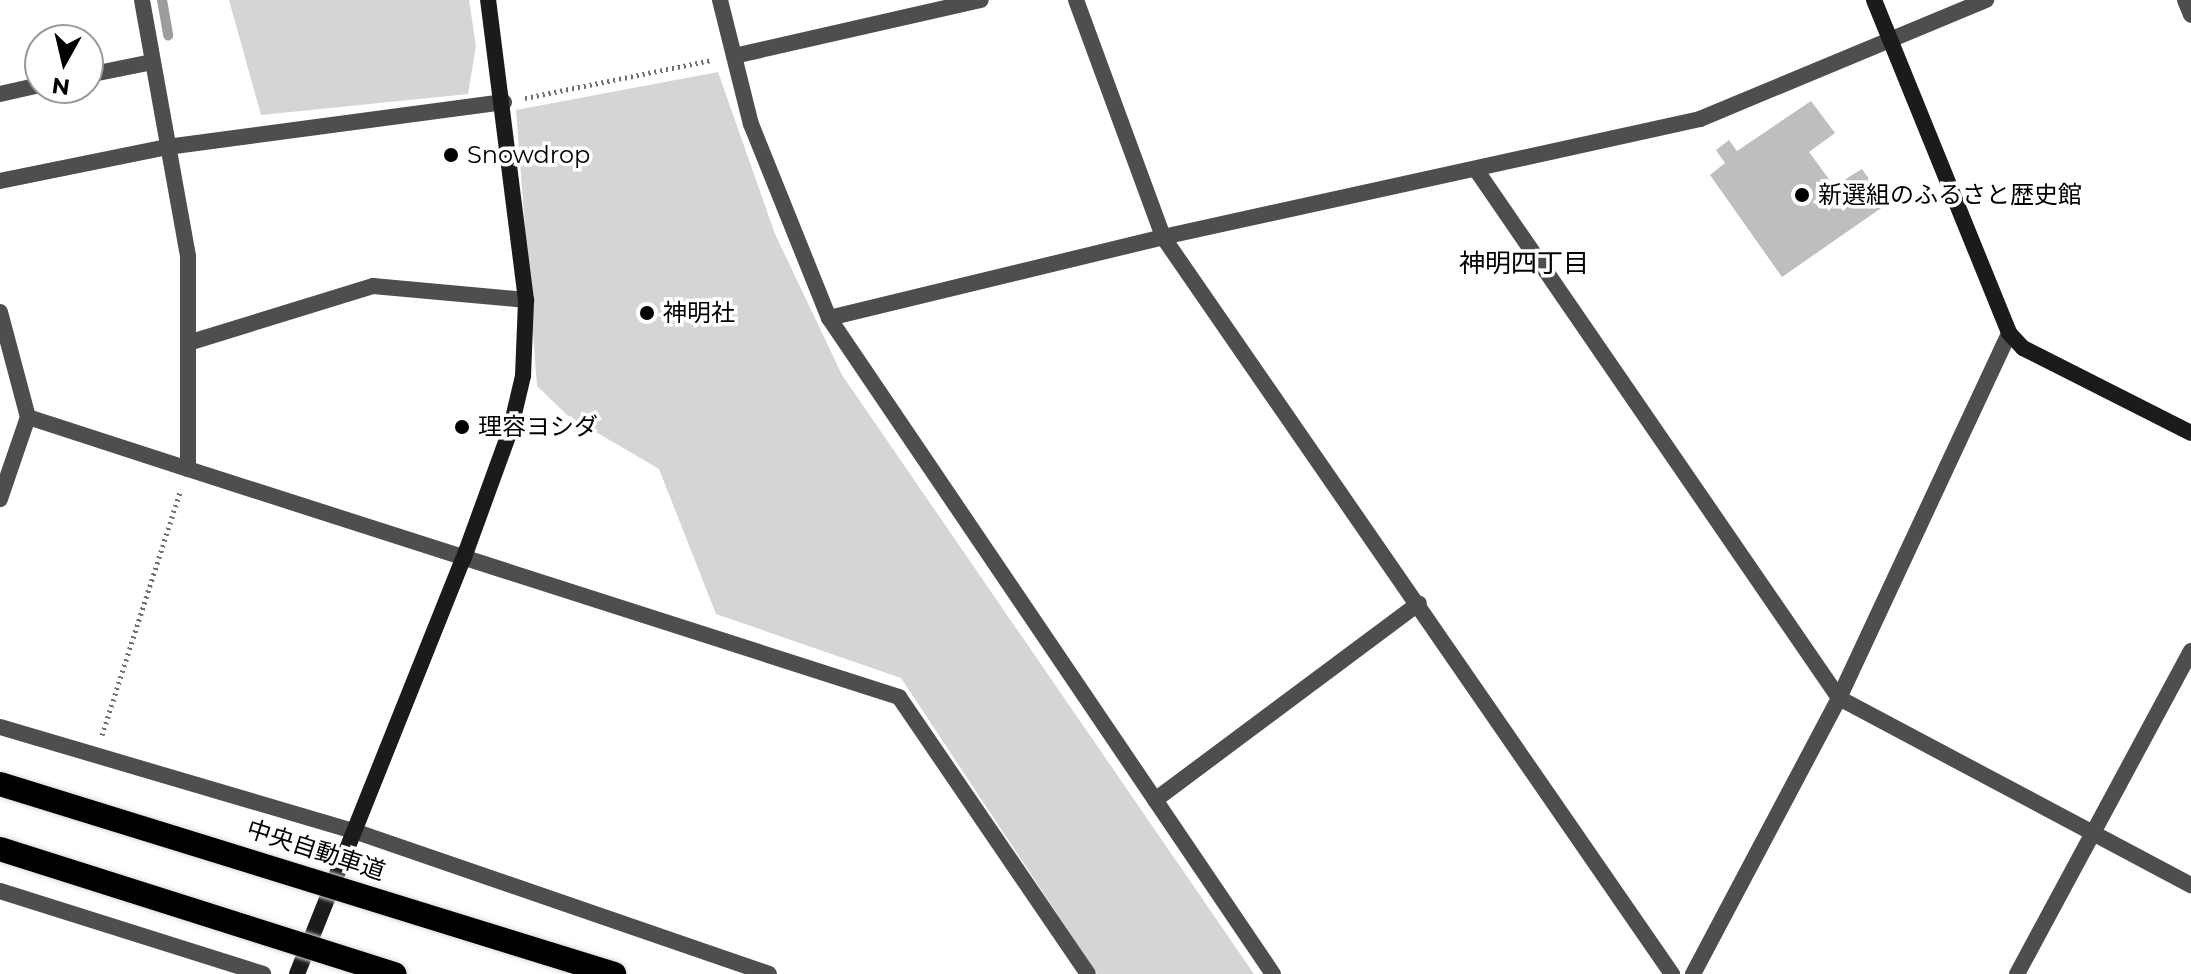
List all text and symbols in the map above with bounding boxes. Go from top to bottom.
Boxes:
north arrow [24,24,104,104]
text: N [50,72,72,101]
place label: Snowdrop [467,141,590,169]
marker: Snowdrop [442,146,460,164]
place label: 新選組のふるさと歴史館 [1818,181,2082,209]
marker: 新選組のふるさと歴史館 [1793,186,1811,204]
district label: 神明四丁目 [1459,248,1589,280]
place label: 神明社 [663,299,735,327]
marker: 神明社 [638,304,656,322]
place label: 理容ヨシダ [478,413,598,441]
marker: 理容ヨシダ [453,418,471,436]
street label: 中央自動車道 [243,814,389,886]

